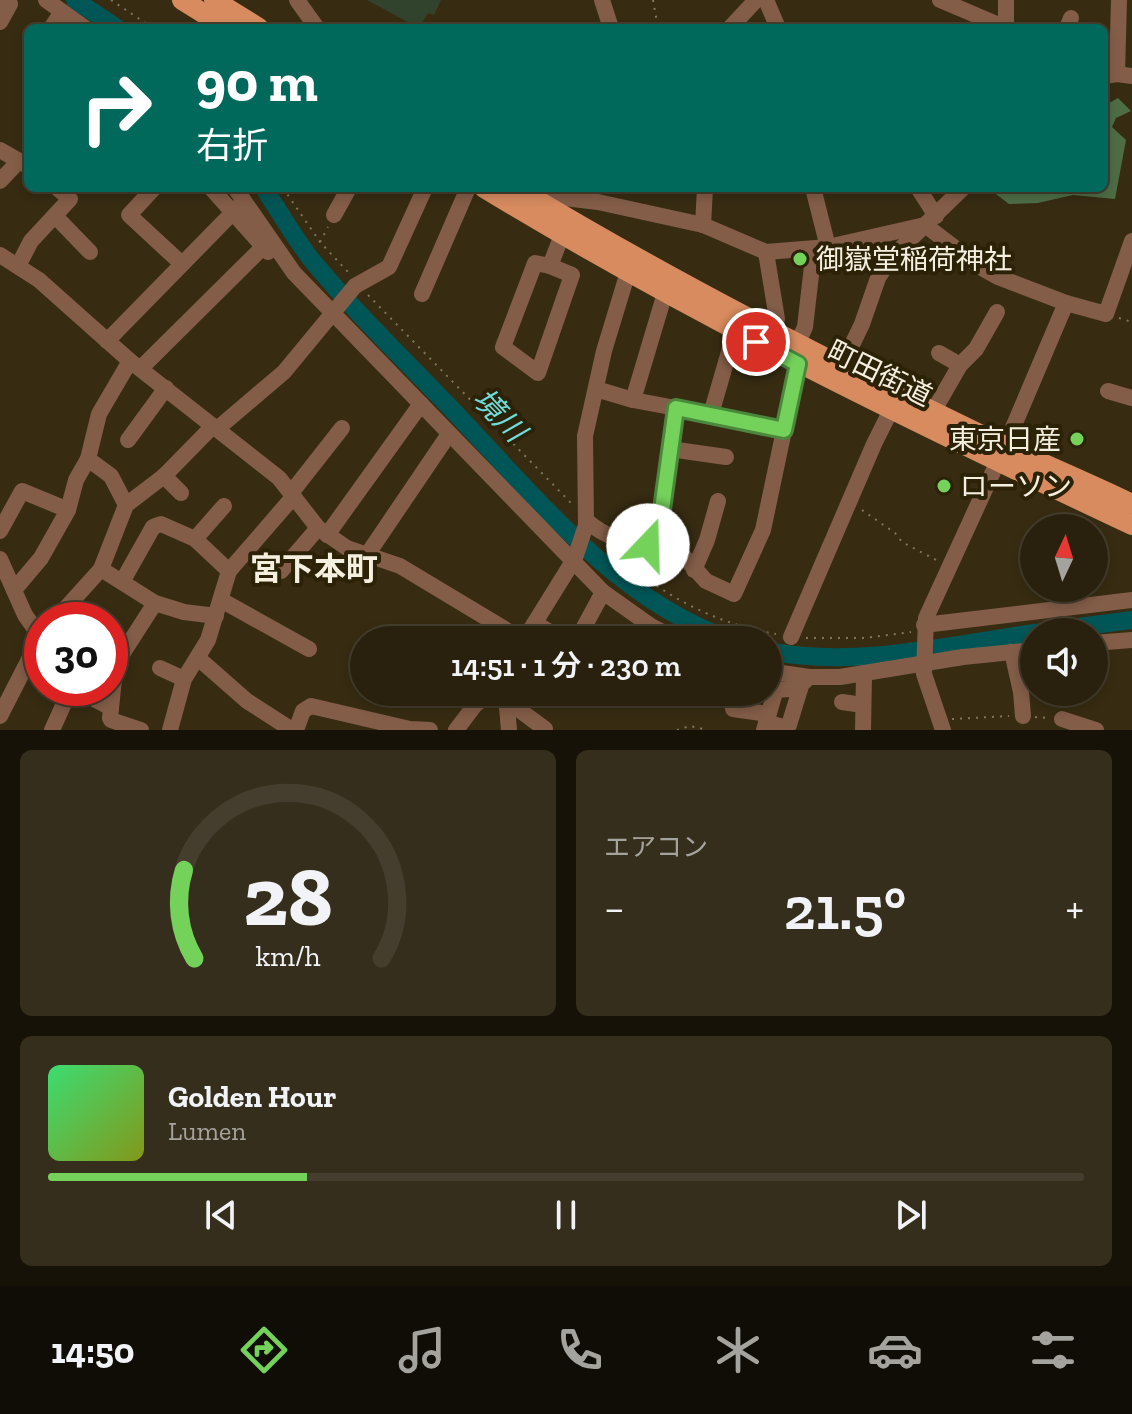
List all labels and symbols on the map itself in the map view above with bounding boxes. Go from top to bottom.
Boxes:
place label: 御嶽堂稲荷神社 [816,243,1012,276]
marker: 御嶽堂稲荷神社 [791,250,809,268]
pin [722,308,790,376]
street label: 町田街道 [822,334,937,413]
water label: 境川 [465,381,535,451]
place label: 東京日産 [949,423,1061,456]
marker: 東京日産 [1068,430,1086,448]
place label: ローソン [960,470,1072,503]
marker: ローソン [935,477,953,495]
position arrow [606,503,690,587]
north arrow [1020,514,1108,602]
district label: 宮下本町 [250,550,378,588]
speed limit sign: 30 [24,602,128,706]

